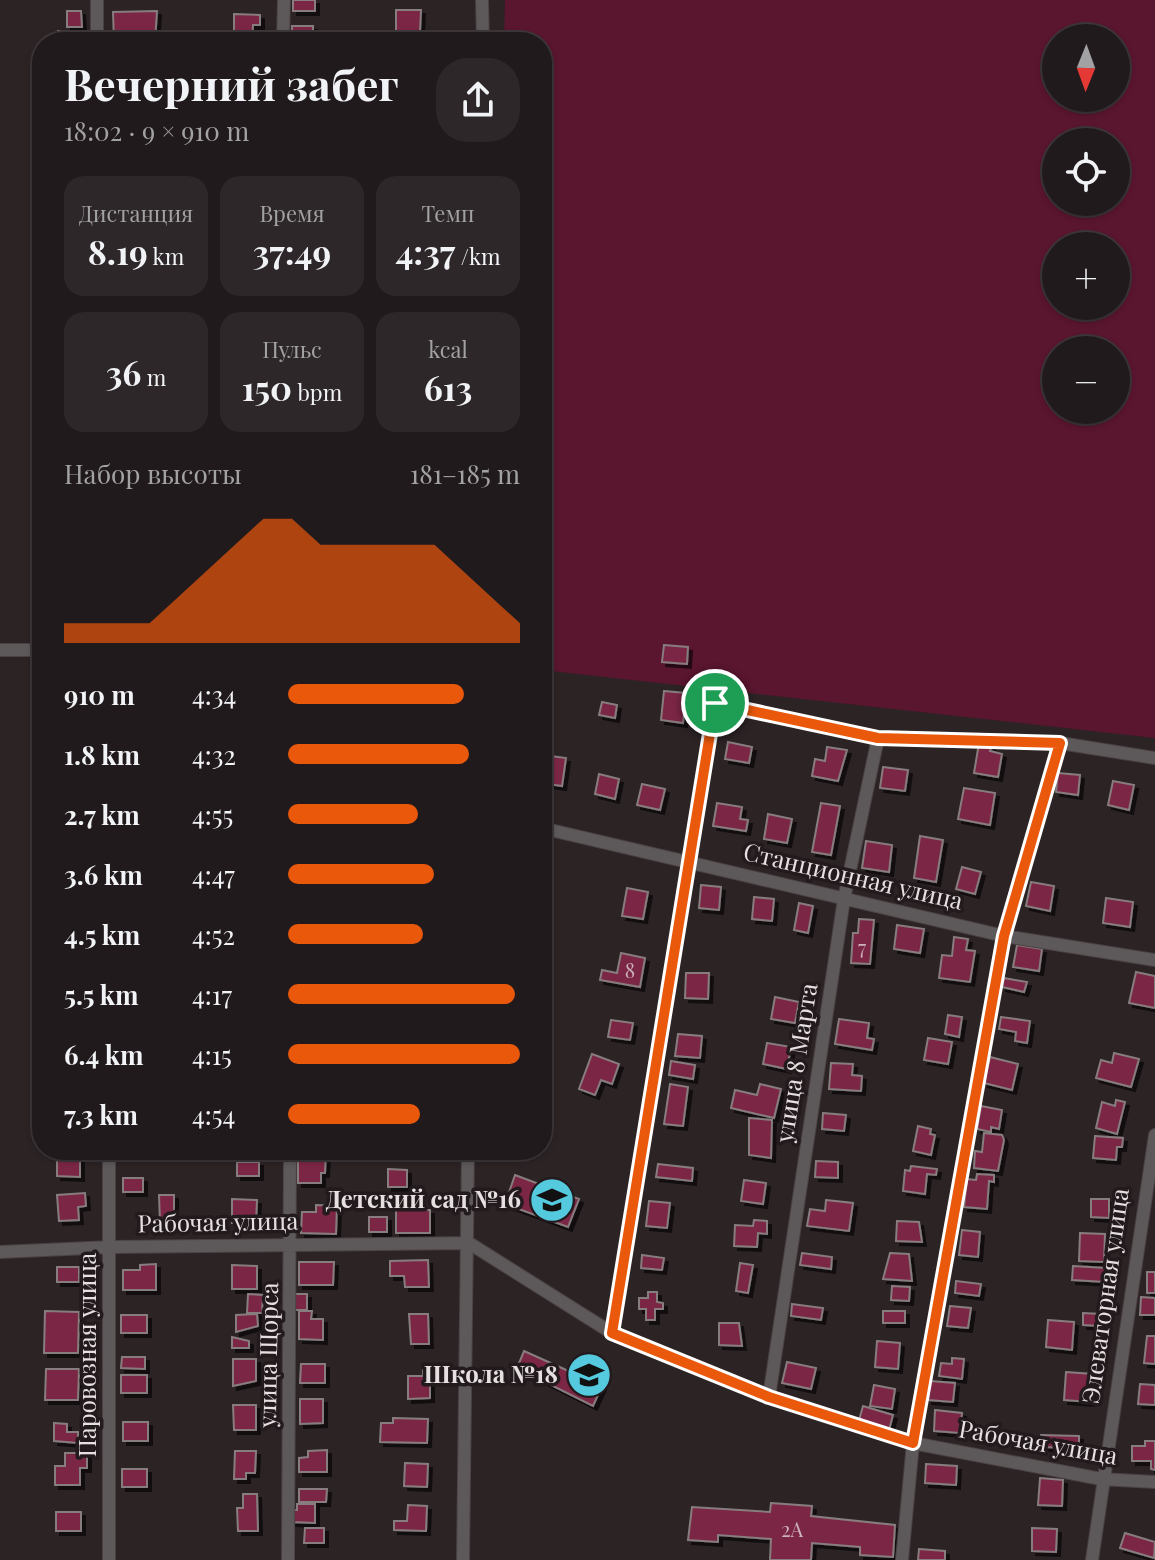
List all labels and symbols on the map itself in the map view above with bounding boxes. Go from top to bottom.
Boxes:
north arrow [1042,24,1130,112]
pin [681,669,749,737]
street label: Станционная улица [741,834,966,916]
house number: 7 [858,933,866,960]
house number: 8 [625,956,635,983]
street label: улица 8 Марта [766,981,823,1146]
school or university icon: Детский сад №16 [528,1176,576,1224]
place label: Детский сад №16 [326,1182,521,1214]
street label: Элеваторная улица [1073,1186,1135,1405]
street label: Рабочая улица [137,1204,299,1238]
street label: Паровозная улица [70,1253,102,1457]
street label: улица Щорса [250,1282,284,1429]
school or university icon: Школа №18 [565,1351,613,1399]
place label: Школа №18 [424,1357,558,1389]
street label: Рабочая улица [956,1411,1120,1471]
house number: 2А [781,1515,803,1542]

